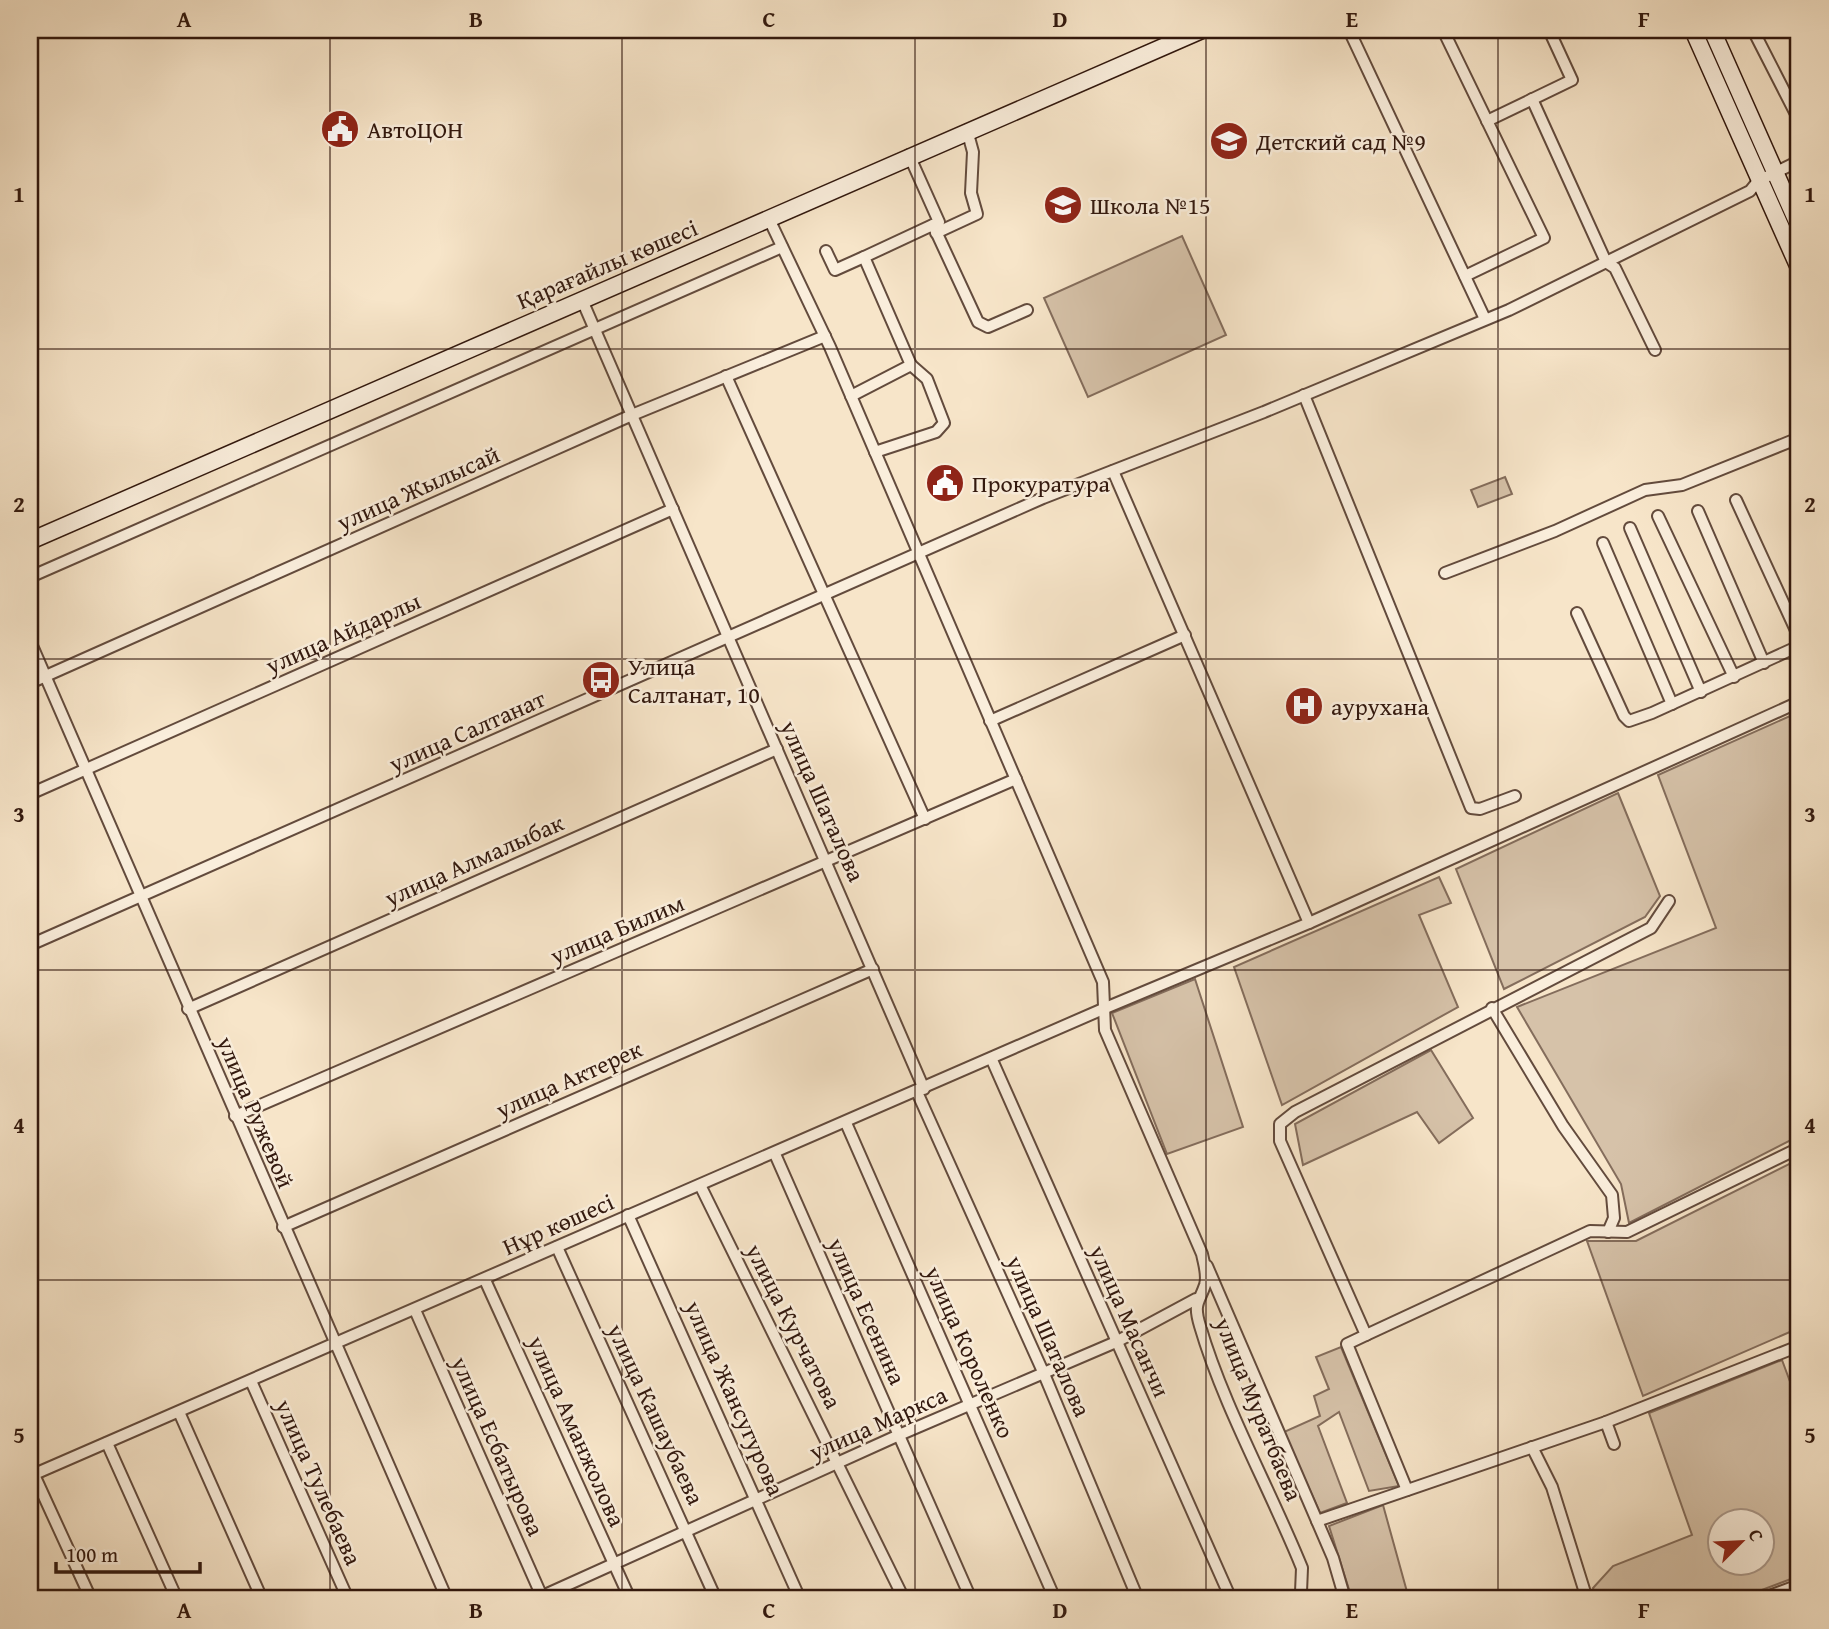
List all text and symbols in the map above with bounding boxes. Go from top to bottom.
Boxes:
text: A [177,2,192,35]
text: B [469,2,483,35]
text: C [762,2,776,35]
text: D [1053,2,1068,35]
text: E [1346,2,1358,35]
text: F [1638,2,1650,35]
public building icon: АвтоЦОН [319,108,361,150]
place label: АвтоЦОН [367,112,463,147]
school or university icon: Детский сад №9 [1208,120,1250,162]
place label: Детский сад №9 [1255,124,1426,159]
text: 1 [13,177,25,210]
text: 1 [1804,177,1816,210]
school or university icon: Школа №15 [1042,184,1084,226]
place label: Школа №15 [1090,188,1211,223]
street label: Қарағайлы көшесі [511,210,703,318]
street label: улица Жылысай [330,437,505,540]
public building icon: Прокуратура [924,462,966,504]
place label: Прокуратура [972,466,1111,501]
text: 2 [13,487,25,520]
text: 2 [1804,487,1816,520]
street label: улица Айдарлы [259,583,426,683]
place label: Улица Салтанат, 10 [628,649,760,712]
bus stop icon: Улица Салтанат, 10 [580,659,622,701]
street label: улица Салтанат [382,681,551,781]
hospital icon: аурухана [1283,685,1325,727]
place label: аурухана [1331,689,1429,724]
street label: улица Шаталова [771,714,874,888]
text: 3 [13,797,25,830]
text: 3 [1804,797,1816,830]
street label: улица Алмалыбак [378,805,570,916]
street label: улица Билим [544,885,689,973]
street label: улица Ружевой [208,1030,304,1194]
street label: улица Актерек [489,1031,648,1127]
text: 4 [13,1108,25,1141]
text: 4 [1804,1108,1816,1141]
street label: Нұр көшесі [497,1184,619,1264]
street label: улица Есенина [819,1231,915,1391]
street label: улица Курчатова [737,1236,851,1415]
street label: улица Масанчи [1080,1238,1179,1403]
street label: улица Шаталова [997,1249,1100,1423]
street label: улица Короленко [916,1259,1024,1444]
street label: улица Жансугурова [676,1294,794,1502]
street label: улица Муратбаева [1206,1311,1312,1507]
street label: улица Кашаубаева [598,1317,714,1511]
street label: улица Аманжолова [519,1329,635,1533]
street label: улица Есбатырова [442,1350,554,1542]
street label: улица Маркса [802,1377,953,1469]
street label: улица Тулебаева [266,1393,371,1571]
text: 5 [13,1418,25,1451]
text: 5 [1804,1418,1816,1451]
north arrow [1706,1506,1776,1576]
text: С [1742,1524,1772,1546]
scale bar [56,1531,200,1575]
text: 100 m [66,1539,118,1570]
text: A [177,1593,192,1626]
text: B [469,1593,483,1626]
text: C [762,1593,776,1626]
text: D [1053,1593,1068,1626]
text: E [1346,1593,1358,1626]
text: F [1638,1593,1650,1626]

